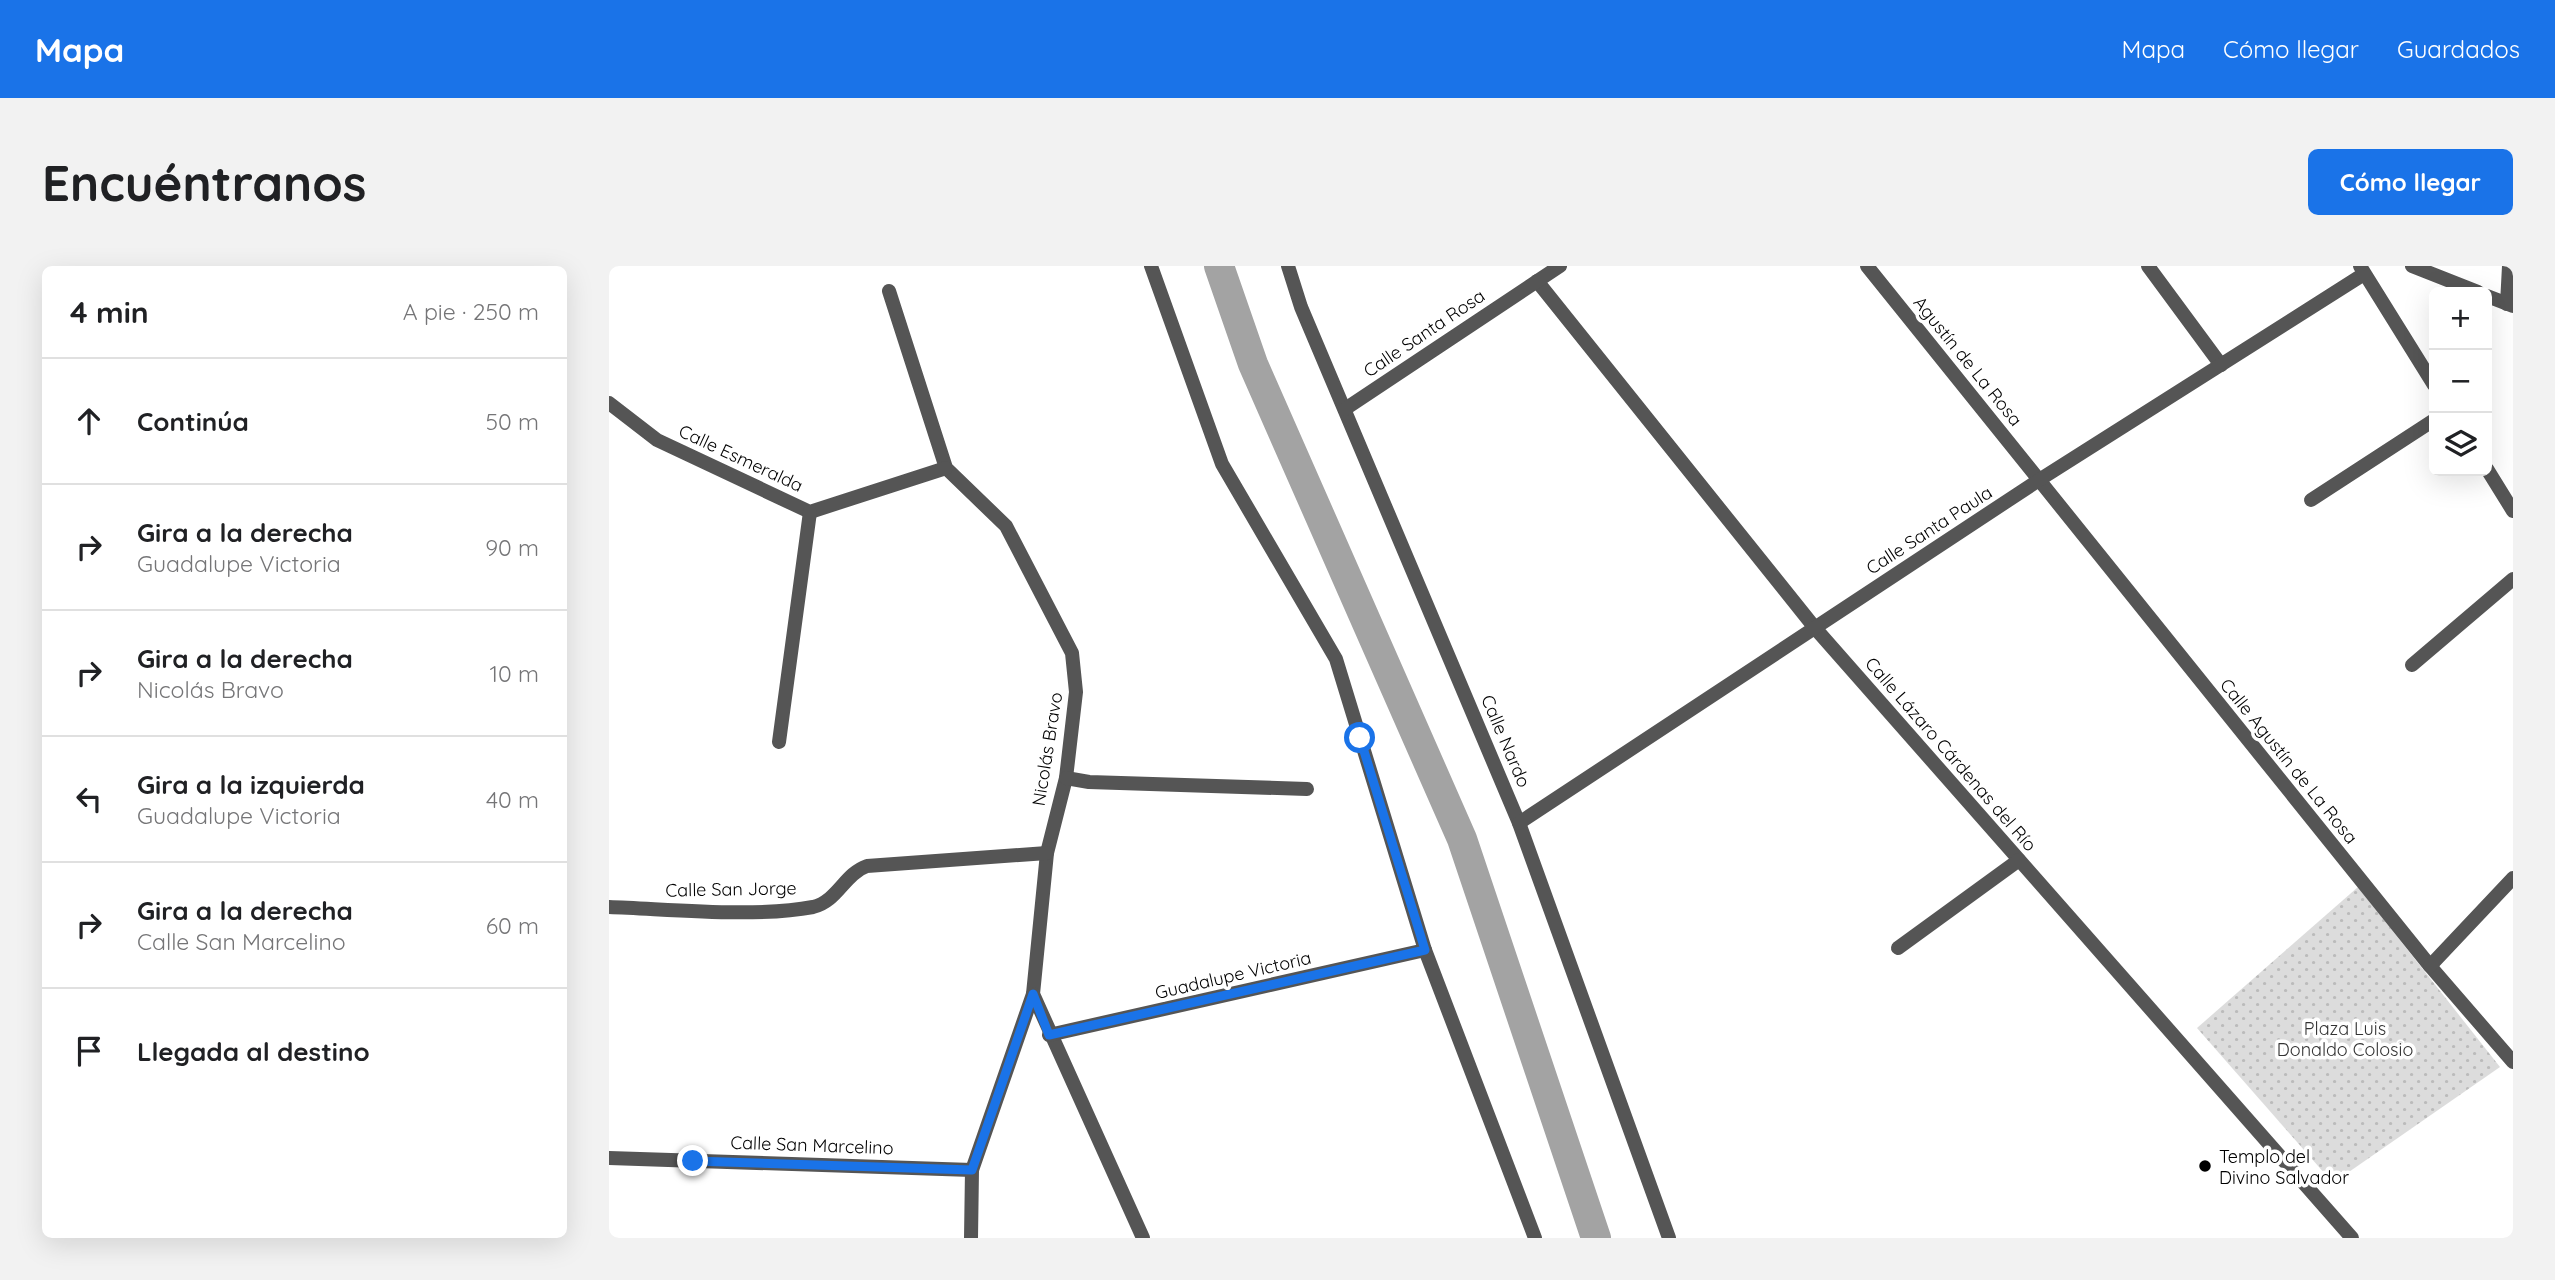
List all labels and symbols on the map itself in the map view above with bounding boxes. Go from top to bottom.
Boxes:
street label: Calle Santa Rosa [1359,284,1489,382]
street label: Agustín de La Rosa [1909,291,2027,431]
street label: Calle Esmeralda [675,419,807,497]
street label: Calle Santa Paula [1862,481,1996,579]
street label: Calle Lázaro Cárdenas del Río [1860,652,2042,856]
street label: Calle Agustín de La Rosa [2215,674,2363,848]
street label: Nicolás Bravo [1027,690,1067,808]
street label: Calle Nardo [1476,691,1536,791]
route start [1344,722,1375,753]
street label: Calle San Jorge [665,876,797,902]
street label: Guadalupe Victoria [1153,946,1313,1004]
park label: Plaza Luis Donaldo Colosio [2277,1017,2413,1061]
street label: Calle San Marcelino [730,1131,894,1159]
route end [677,1145,708,1176]
place label: Templo del Divino Salvador [2219,1145,2349,1189]
marker: Templo del Divino Salvador [2197,1158,2213,1174]

